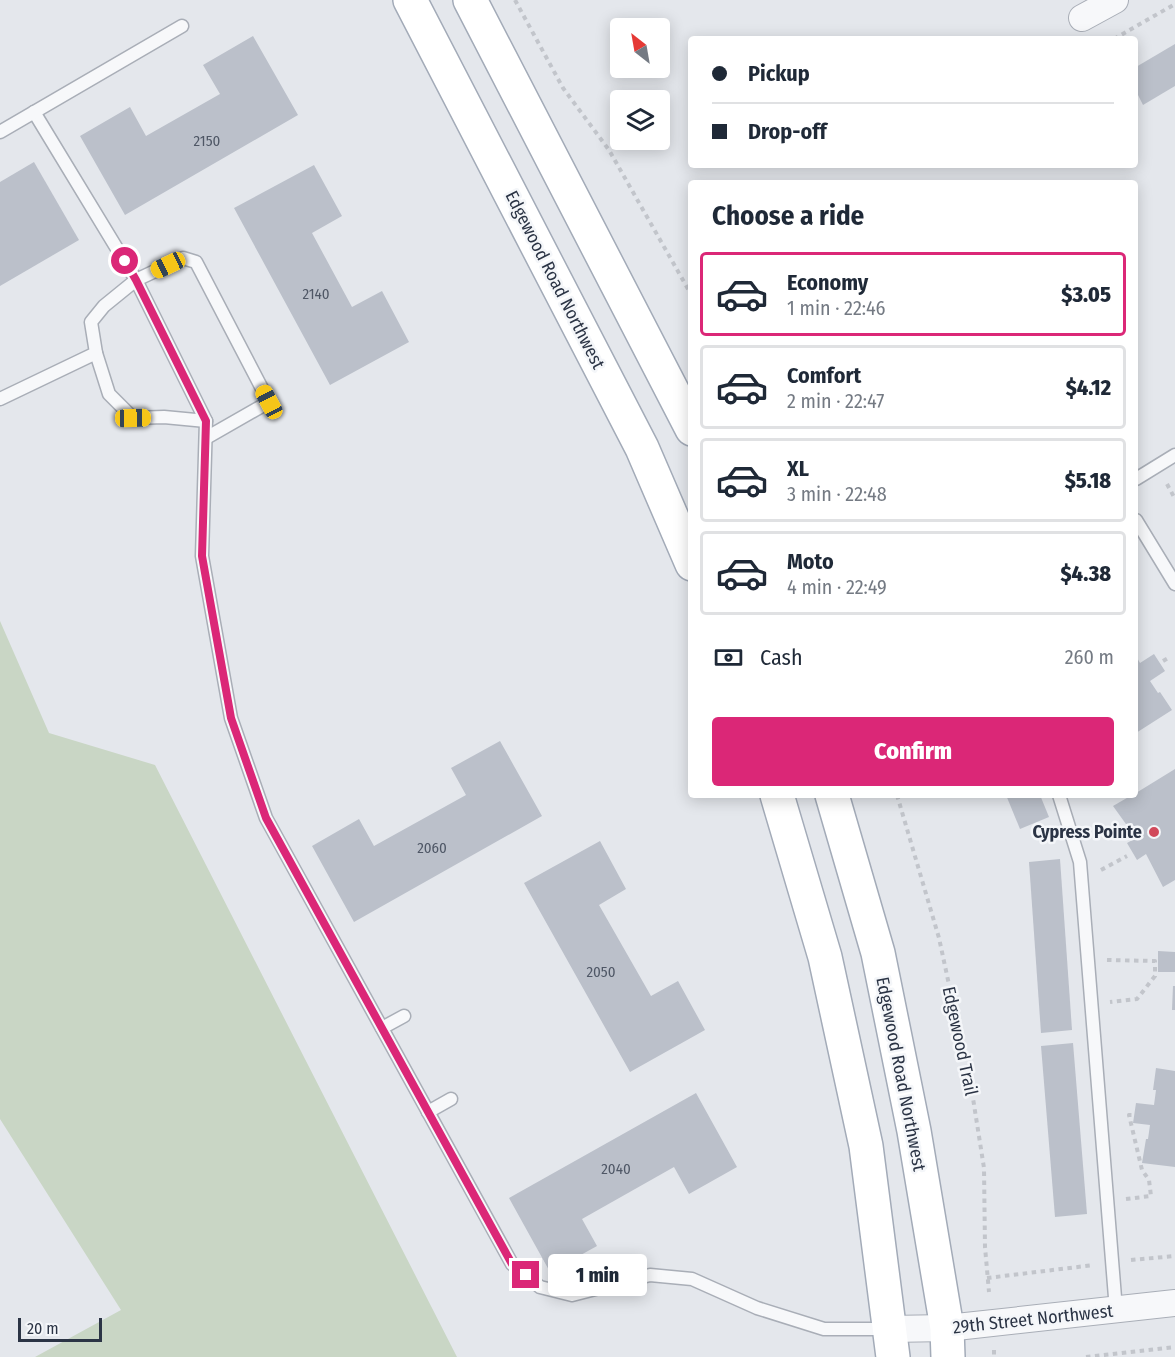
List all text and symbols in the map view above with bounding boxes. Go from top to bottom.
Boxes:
north arrow [610,18,670,78]
map controls [610,18,670,150]
text: Pickup [748,60,810,87]
button: layers [610,90,670,150]
text: Drop-off [748,118,827,145]
house number: 2150 [194,132,220,150]
street label: Edgewood Road Northwest [500,187,610,373]
text: Choose a ride [712,200,864,232]
route start [111,247,138,274]
car [148,249,188,281]
icon: car [715,267,769,321]
text: Economy [787,269,868,296]
text: $3.05 [1061,281,1111,308]
house number: 2140 [302,285,330,303]
text: 1 min · 22:46 [787,296,885,320]
icon: car [715,360,769,414]
text: Comfort [787,362,861,389]
text: $4.12 [1066,374,1111,401]
car [253,382,285,422]
text: 2 min · 22:47 [787,389,884,413]
car [115,409,151,427]
icon: car [715,453,769,507]
text: XL [787,455,809,482]
text: $5.18 [1065,467,1111,494]
text: 3 min · 22:48 [787,482,887,506]
icon: car [715,546,769,600]
text: Moto [787,548,834,575]
text: $4.38 [1061,560,1111,587]
text: 4 min · 22:49 [787,575,887,599]
icon: cash [712,641,745,674]
text: Cash [760,644,803,671]
text: 260 m [1065,645,1114,669]
button: Confirm [712,717,1114,786]
place label: Cypress Pointe [1032,821,1142,843]
marker: Cypress Pointe [1147,825,1161,839]
house number: 2060 [417,839,447,857]
house number: 2050 [586,963,616,981]
street label: Edgewood Road Northwest [871,975,931,1173]
street label: Edgewood Trail [938,984,982,1098]
house number: 2040 [601,1160,631,1178]
callout: 1 min [547,1254,646,1296]
route end [512,1261,539,1288]
text: 1 min [576,1263,619,1287]
street label: 29th Street Northwest [952,1300,1114,1338]
scale bar [18,1315,102,1342]
text: 20 m [27,1319,58,1338]

